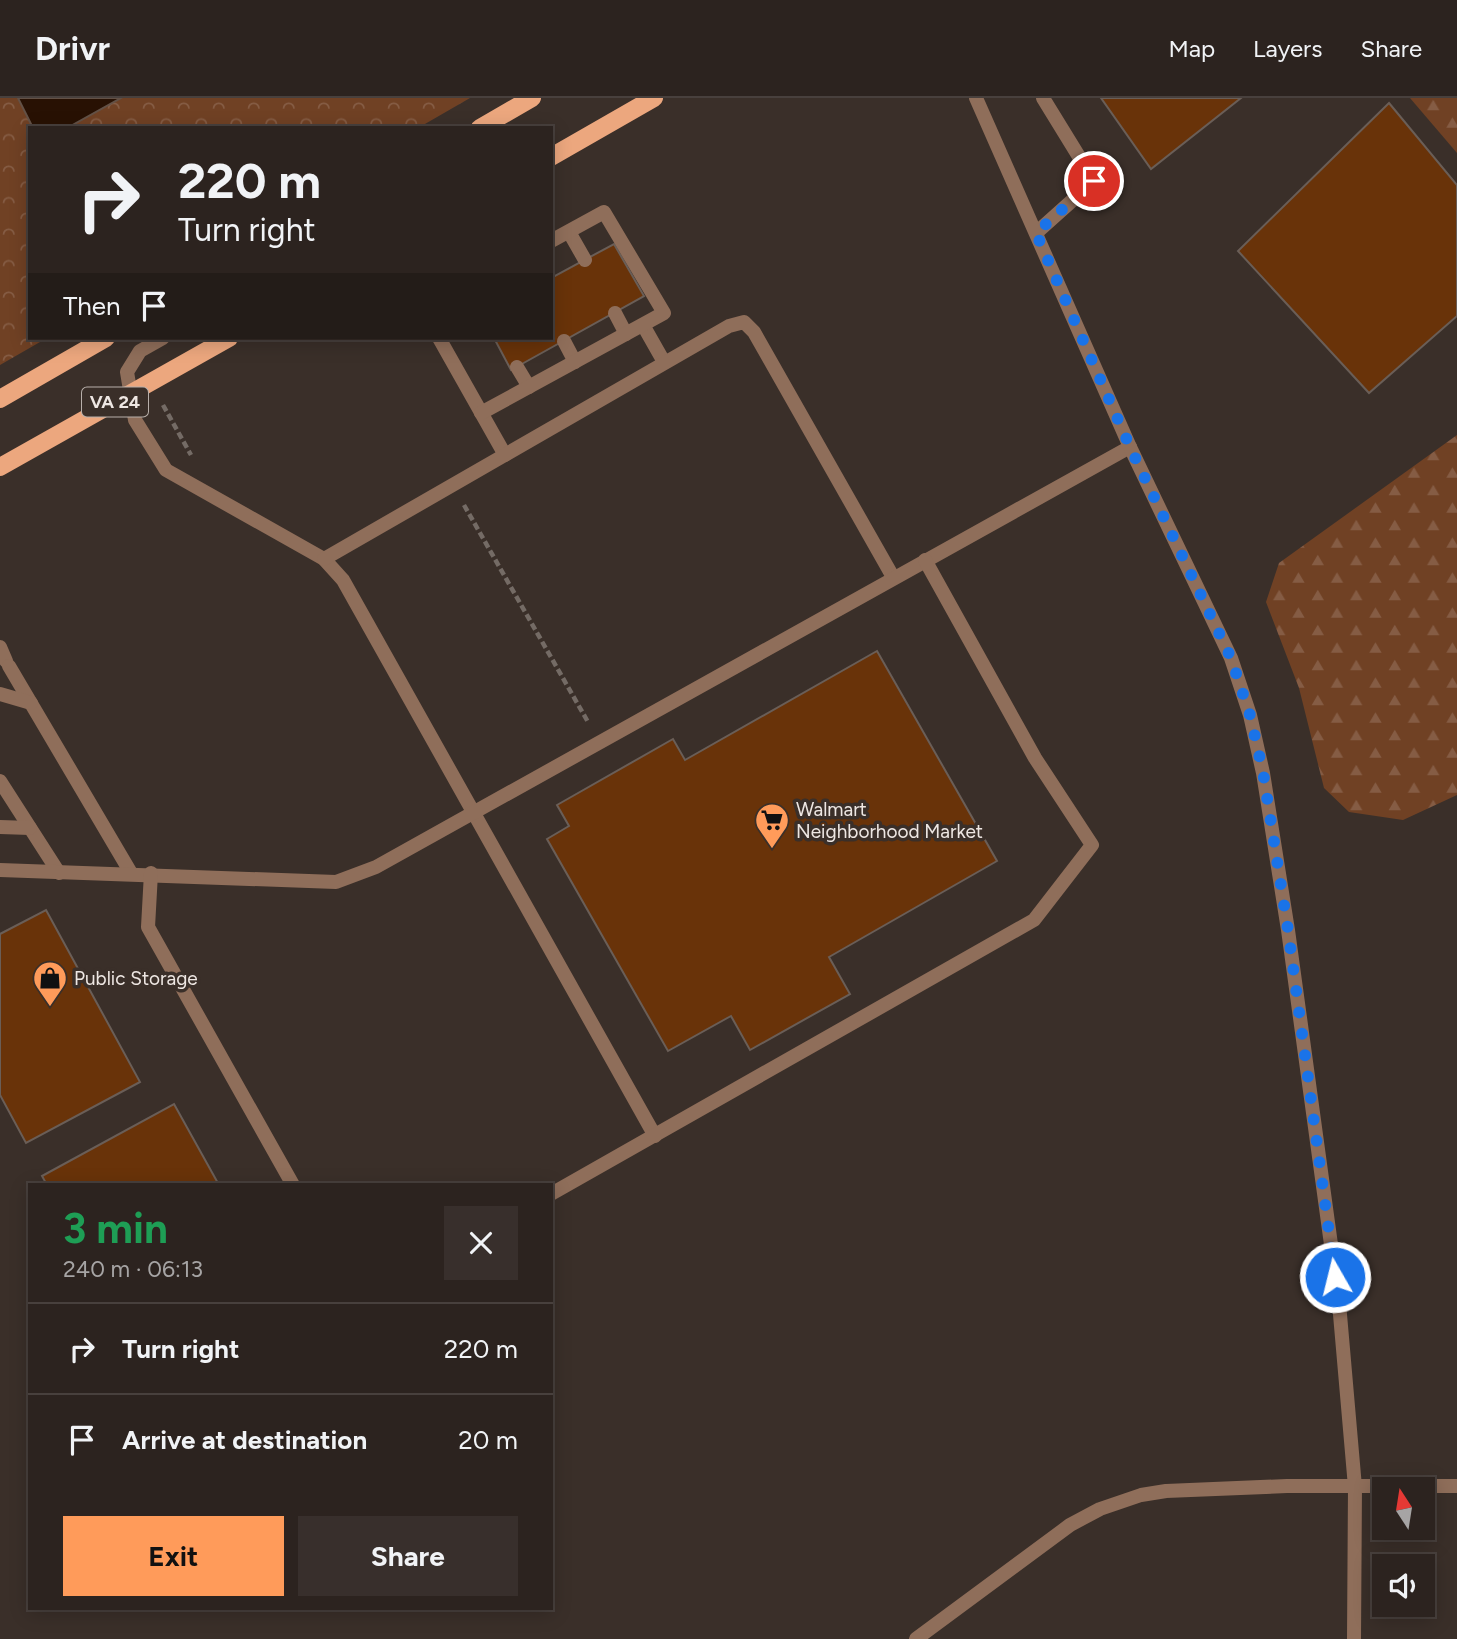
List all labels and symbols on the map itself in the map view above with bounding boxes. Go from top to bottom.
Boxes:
pin [1064,151,1124,211]
road number: VA 24 [82,388,148,416]
place label: Walmart Neighborhood Market [796,798,983,843]
supermarket icon: Walmart Neighborhood Market [753,801,791,850]
shop icon: Public Storage [31,959,69,1008]
place label: Public Storage [74,967,198,990]
position arrow [1298,1240,1372,1314]
north arrow [1372,1477,1435,1540]

